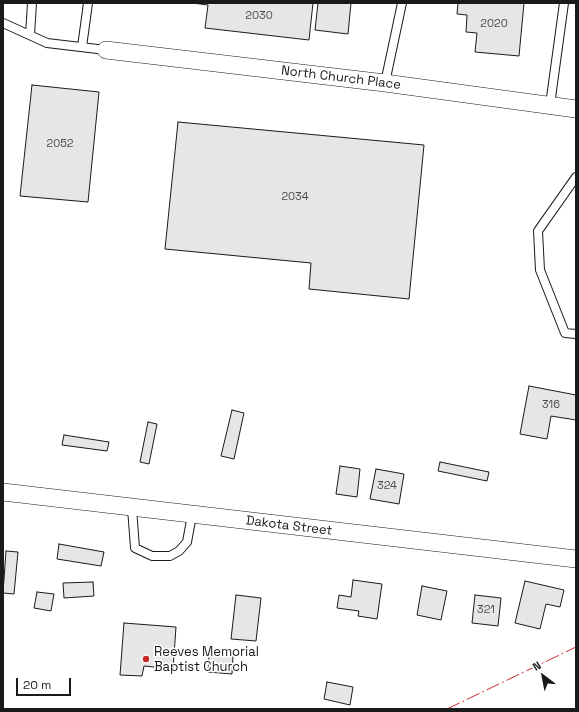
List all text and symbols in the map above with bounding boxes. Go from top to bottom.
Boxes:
house number: 2030 [245,9,273,23]
house number: 2020 [480,17,508,31]
street label: North Church Place [280,63,402,93]
house number: 2052 [47,137,73,151]
house number: 2034 [281,190,309,204]
house number: 316 [542,398,560,412]
house number: 324 [377,479,397,493]
street label: Dakota Street [245,513,333,539]
house number: 321 [477,603,495,617]
place label: Reeves Memorial Baptist Church [154,644,259,675]
marker: Reeves Memorial Baptist Church [141,654,151,664]
north arrow [523,656,563,696]
text: N [530,658,543,674]
scale bar [18,670,73,696]
text: 20 m [23,677,51,693]

